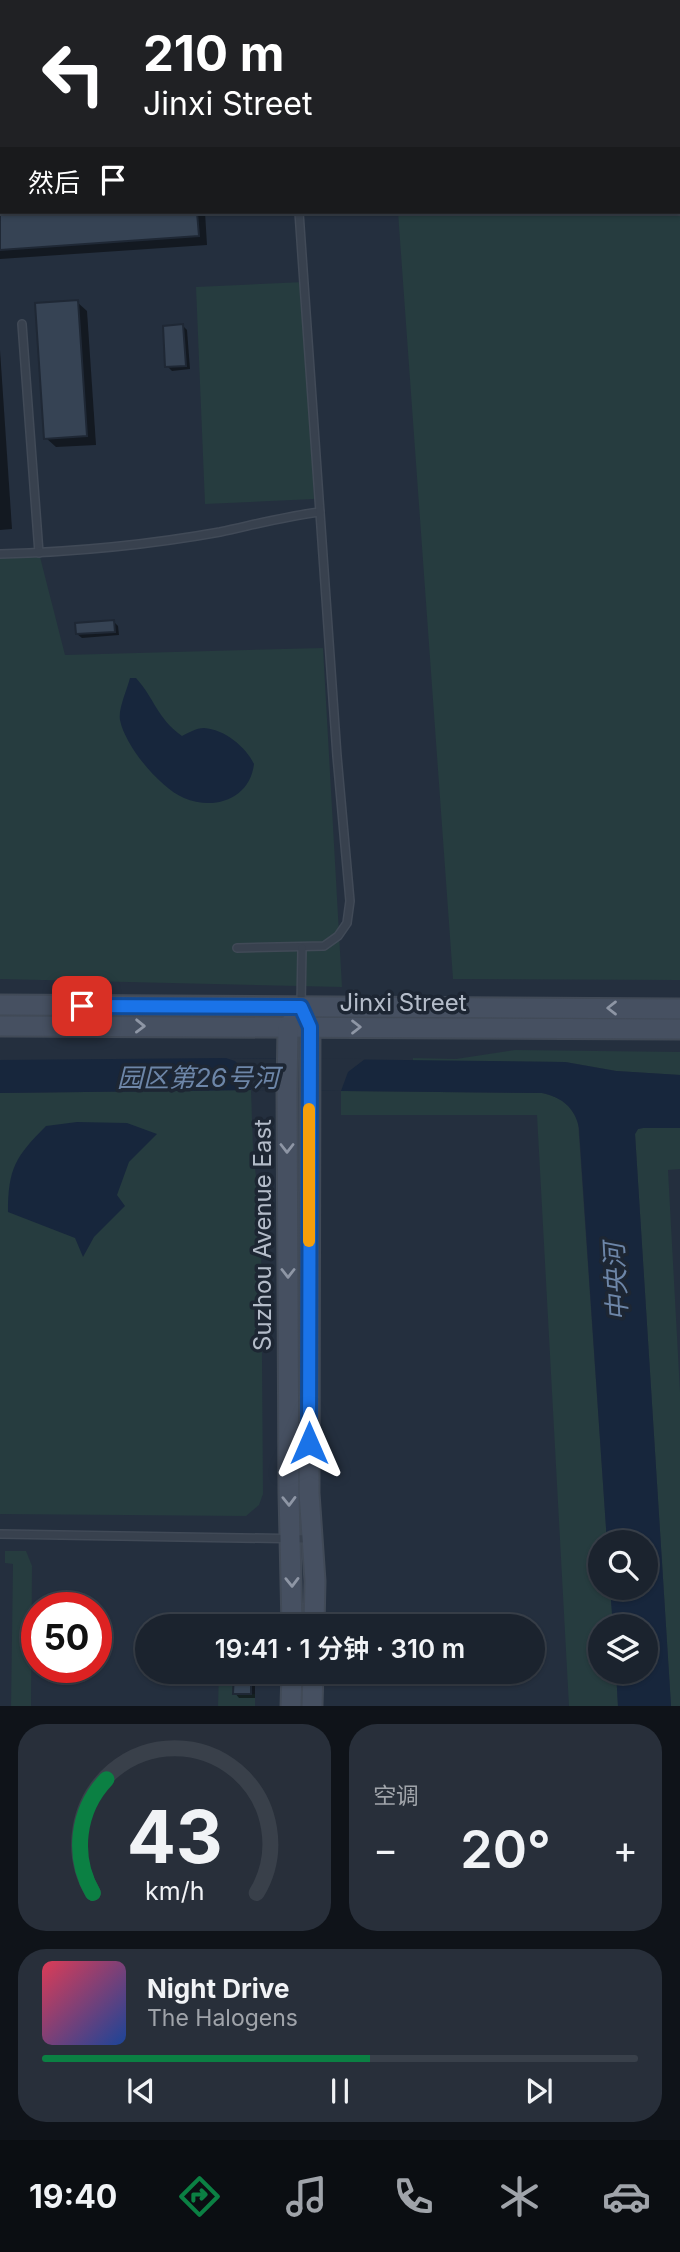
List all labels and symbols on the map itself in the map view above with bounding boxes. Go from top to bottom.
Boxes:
pin [52,976,112,1036]
street label: Jinxi Street [339,988,467,1017]
one-way arrow [606,1001,617,1016]
one-way arrow [135,1019,146,1034]
one-way arrow [351,1019,361,1035]
water label: 园区第26号河 [117,1062,284,1093]
street label: Suzhou Avenue East [248,1119,277,1351]
one-way arrow [279,1143,295,1153]
water label: 中央河 [598,1237,633,1322]
one-way arrow [280,1268,296,1279]
position arrow [272,1406,346,1480]
one-way arrow [281,1496,297,1506]
one-way arrow [284,1577,300,1588]
speed limit sign: 50 [21,1592,112,1683]

